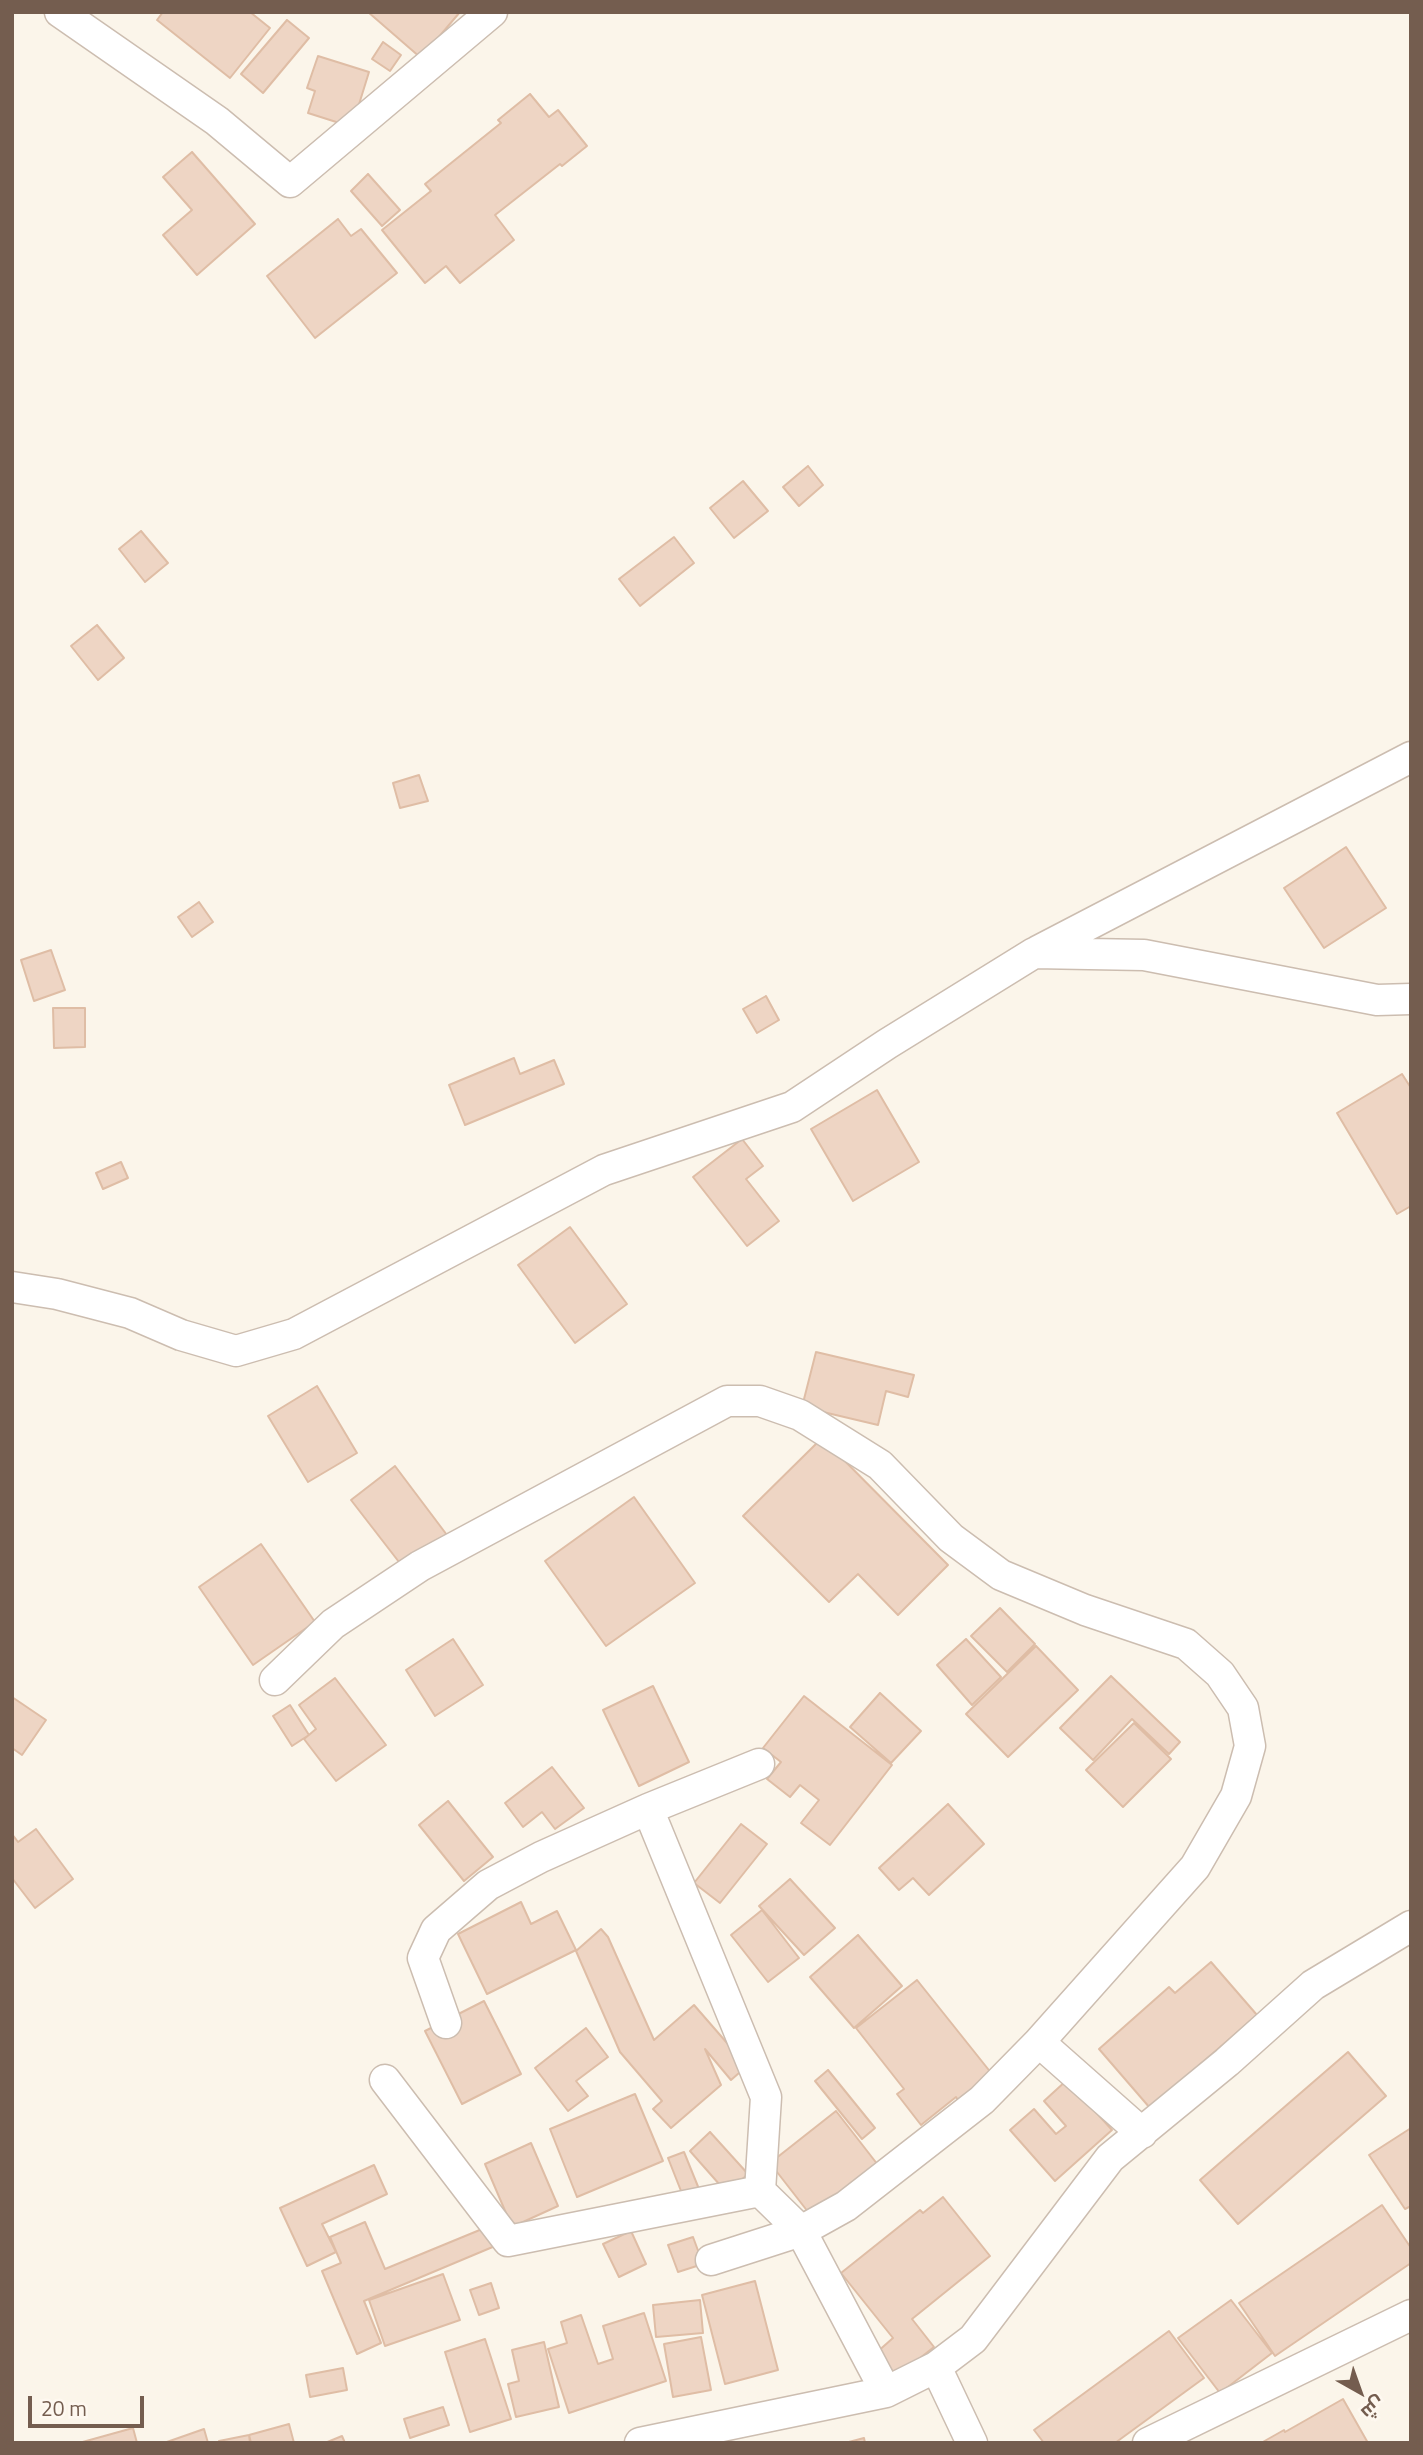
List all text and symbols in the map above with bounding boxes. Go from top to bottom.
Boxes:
north arrow [1325,2357,1395,2427]
scale bar [32,2382,147,2426]
text: ش [1355,2390,1392,2427]
text: 20 m [41,2392,87,2424]

